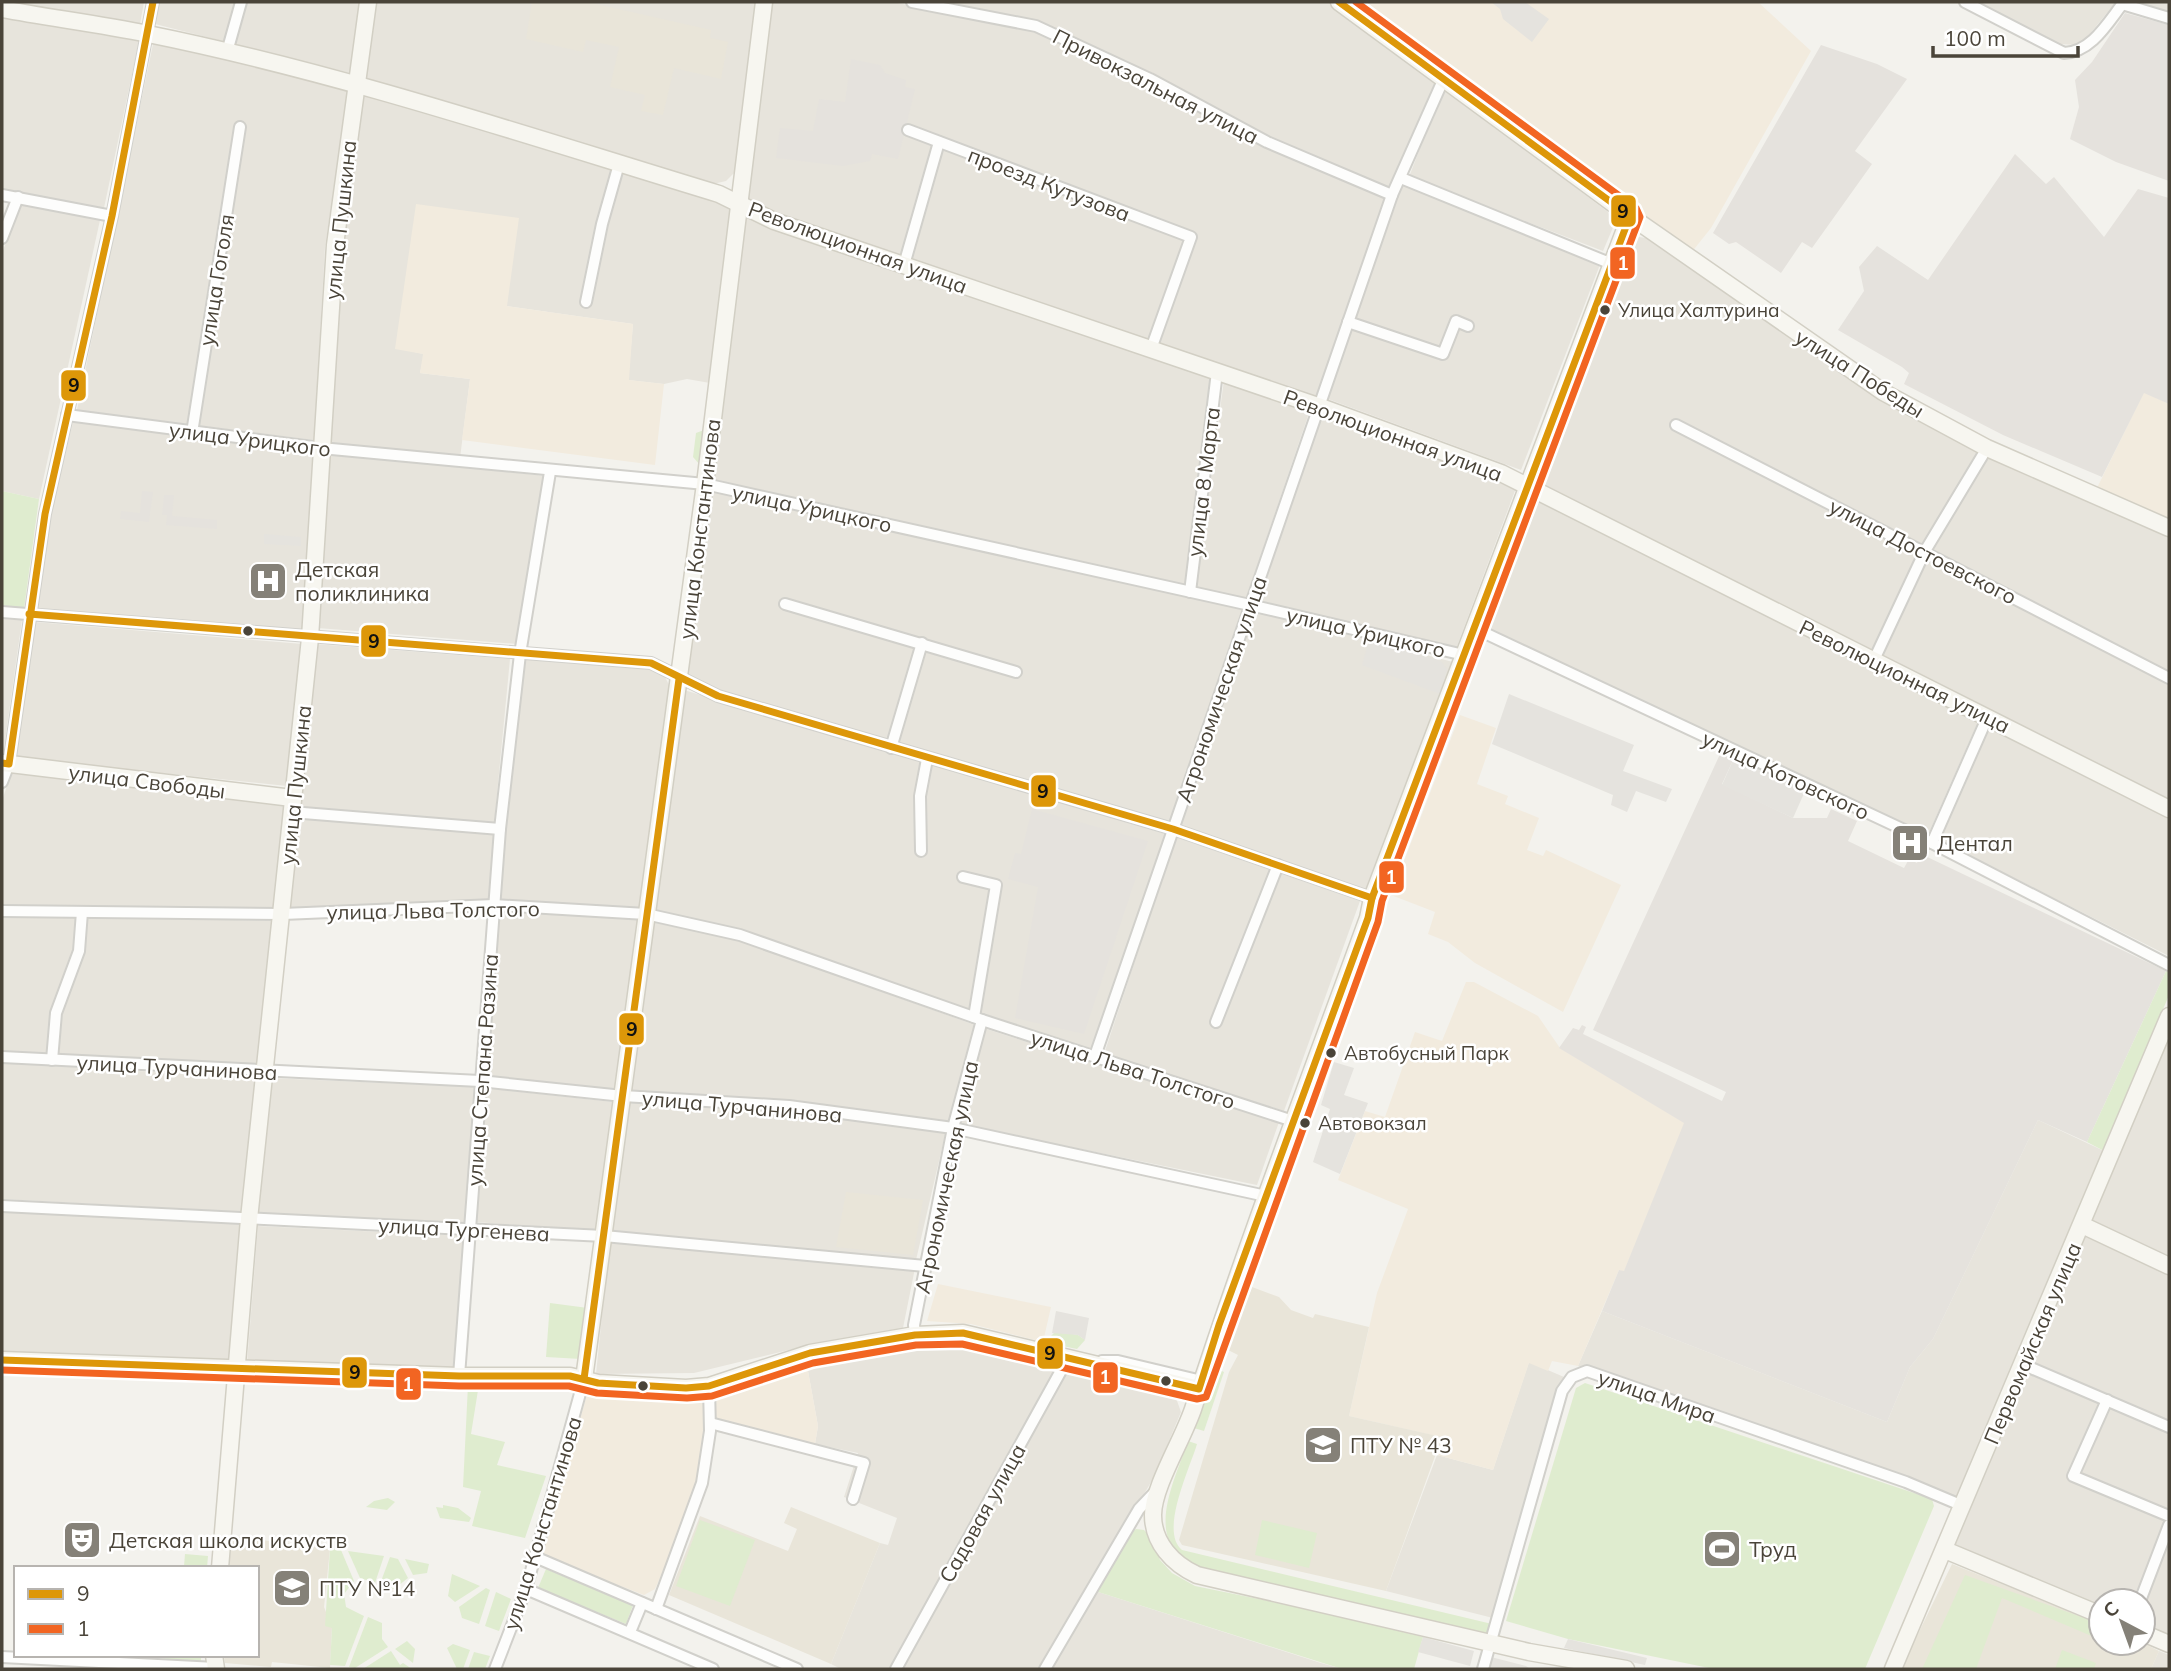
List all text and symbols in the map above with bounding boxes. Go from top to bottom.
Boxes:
scale bar [1933,14,2078,58]
street label: Привокзальная улица [1049,23,1263,149]
text: 100 m [1944,25,2006,51]
street label: улица Пушкина [319,139,361,301]
street label: проезд Кутузова [964,141,1134,227]
line badge: 9 [1610,194,1637,228]
street label: Революционная улица [745,195,971,299]
text: 9 [1617,199,1629,223]
street label: улица Гоголя [193,212,239,348]
line badge: 1 [1609,246,1636,280]
text: 1 [1617,251,1629,275]
place label: Улица Халтурина [1617,298,1780,322]
marker: Улица Халтурина [1598,303,1612,317]
street label: улица Победы [1791,323,1929,423]
line badge: 9 [60,369,87,402]
text: 9 [68,373,80,397]
street label: Революционная улица [1280,383,1506,487]
street label: улица 8 Марта [1181,406,1225,558]
street label: улица Урицкого [168,416,332,462]
street label: улица Константинова [673,417,725,641]
street label: улица Урицкого [730,478,894,538]
street label: улица Достоевского [1825,492,2021,610]
place label: Детская поликлиника [295,556,430,606]
hospital icon: Детская поликлиника [247,560,289,602]
street label: Агрономическая улица [1170,572,1272,806]
street label: улица Урицкого [1284,601,1448,663]
street label: Революционная улица [1795,614,2015,738]
unlabelled marker [241,624,255,638]
line badge: 9 [360,624,387,658]
text: 9 [368,629,380,653]
street label: улица Пушкина [274,704,316,866]
street label: улица Котовского [1698,725,1874,825]
street label: улица Свободы [67,758,227,804]
line badge: 9 [1030,774,1057,808]
text: 9 [1037,779,1049,803]
hospital icon: Дентал [1889,822,1931,864]
place label: Дентал [1937,830,2013,856]
line badge: 1 [1378,860,1405,894]
text: 1 [1385,865,1397,889]
street label: улица Льва Толстого [326,895,540,925]
street label: улица Степана Разина [461,953,503,1187]
line badge: 9 [618,1012,645,1046]
text: 9 [626,1017,638,1041]
street label: улица Льва Толстого [1027,1024,1239,1114]
place label: Автобусный Парк [1344,1041,1510,1065]
marker: Автобусный Парк [1324,1046,1338,1060]
street label: улица Турчанинова [76,1049,278,1085]
street label: Агрономическая улица [909,1058,983,1296]
street label: улица Турчанинова [641,1084,843,1128]
place label: Автовокзал [1318,1111,1427,1135]
marker: Автовокзал [1298,1116,1312,1130]
street label: улица Тургенева [378,1212,550,1246]
street label: Первомайская улица [1978,1238,2086,1448]
line badge: 9 [1036,1337,1064,1370]
text: 9 [1044,1341,1056,1365]
line badge: 9 [341,1356,368,1389]
text: 9 [349,1360,361,1384]
line badge: 1 [1092,1361,1119,1394]
street label: улица Мира [1595,1364,1719,1428]
text: 1 [1099,1365,1111,1389]
line badge: 1 [395,1367,422,1401]
text: 1 [402,1372,414,1396]
unlabelled marker [1159,1374,1173,1388]
unlabelled marker [636,1379,650,1393]
street label: улица Константинова [497,1413,587,1633]
school or university icon: ПТУ № 43 [1302,1424,1344,1466]
place label: ПТУ № 43 [1350,1432,1452,1458]
street label: Садовая улица [933,1439,1031,1587]
theatre icon: Детская школа искуств [61,1519,103,1561]
place label: Детская школа искуств [109,1527,347,1553]
sports icon: Труд [1701,1528,1743,1570]
place label: Труд [1749,1536,1797,1562]
legend [14,1566,259,1657]
school or university icon: ПТУ №14 [271,1567,313,1609]
place label: ПТУ №14 [319,1575,416,1601]
text: 9 [77,1580,90,1606]
north arrow [2087,1587,2157,1657]
text: С [2098,1596,2124,1622]
text: 1 [77,1615,90,1641]

